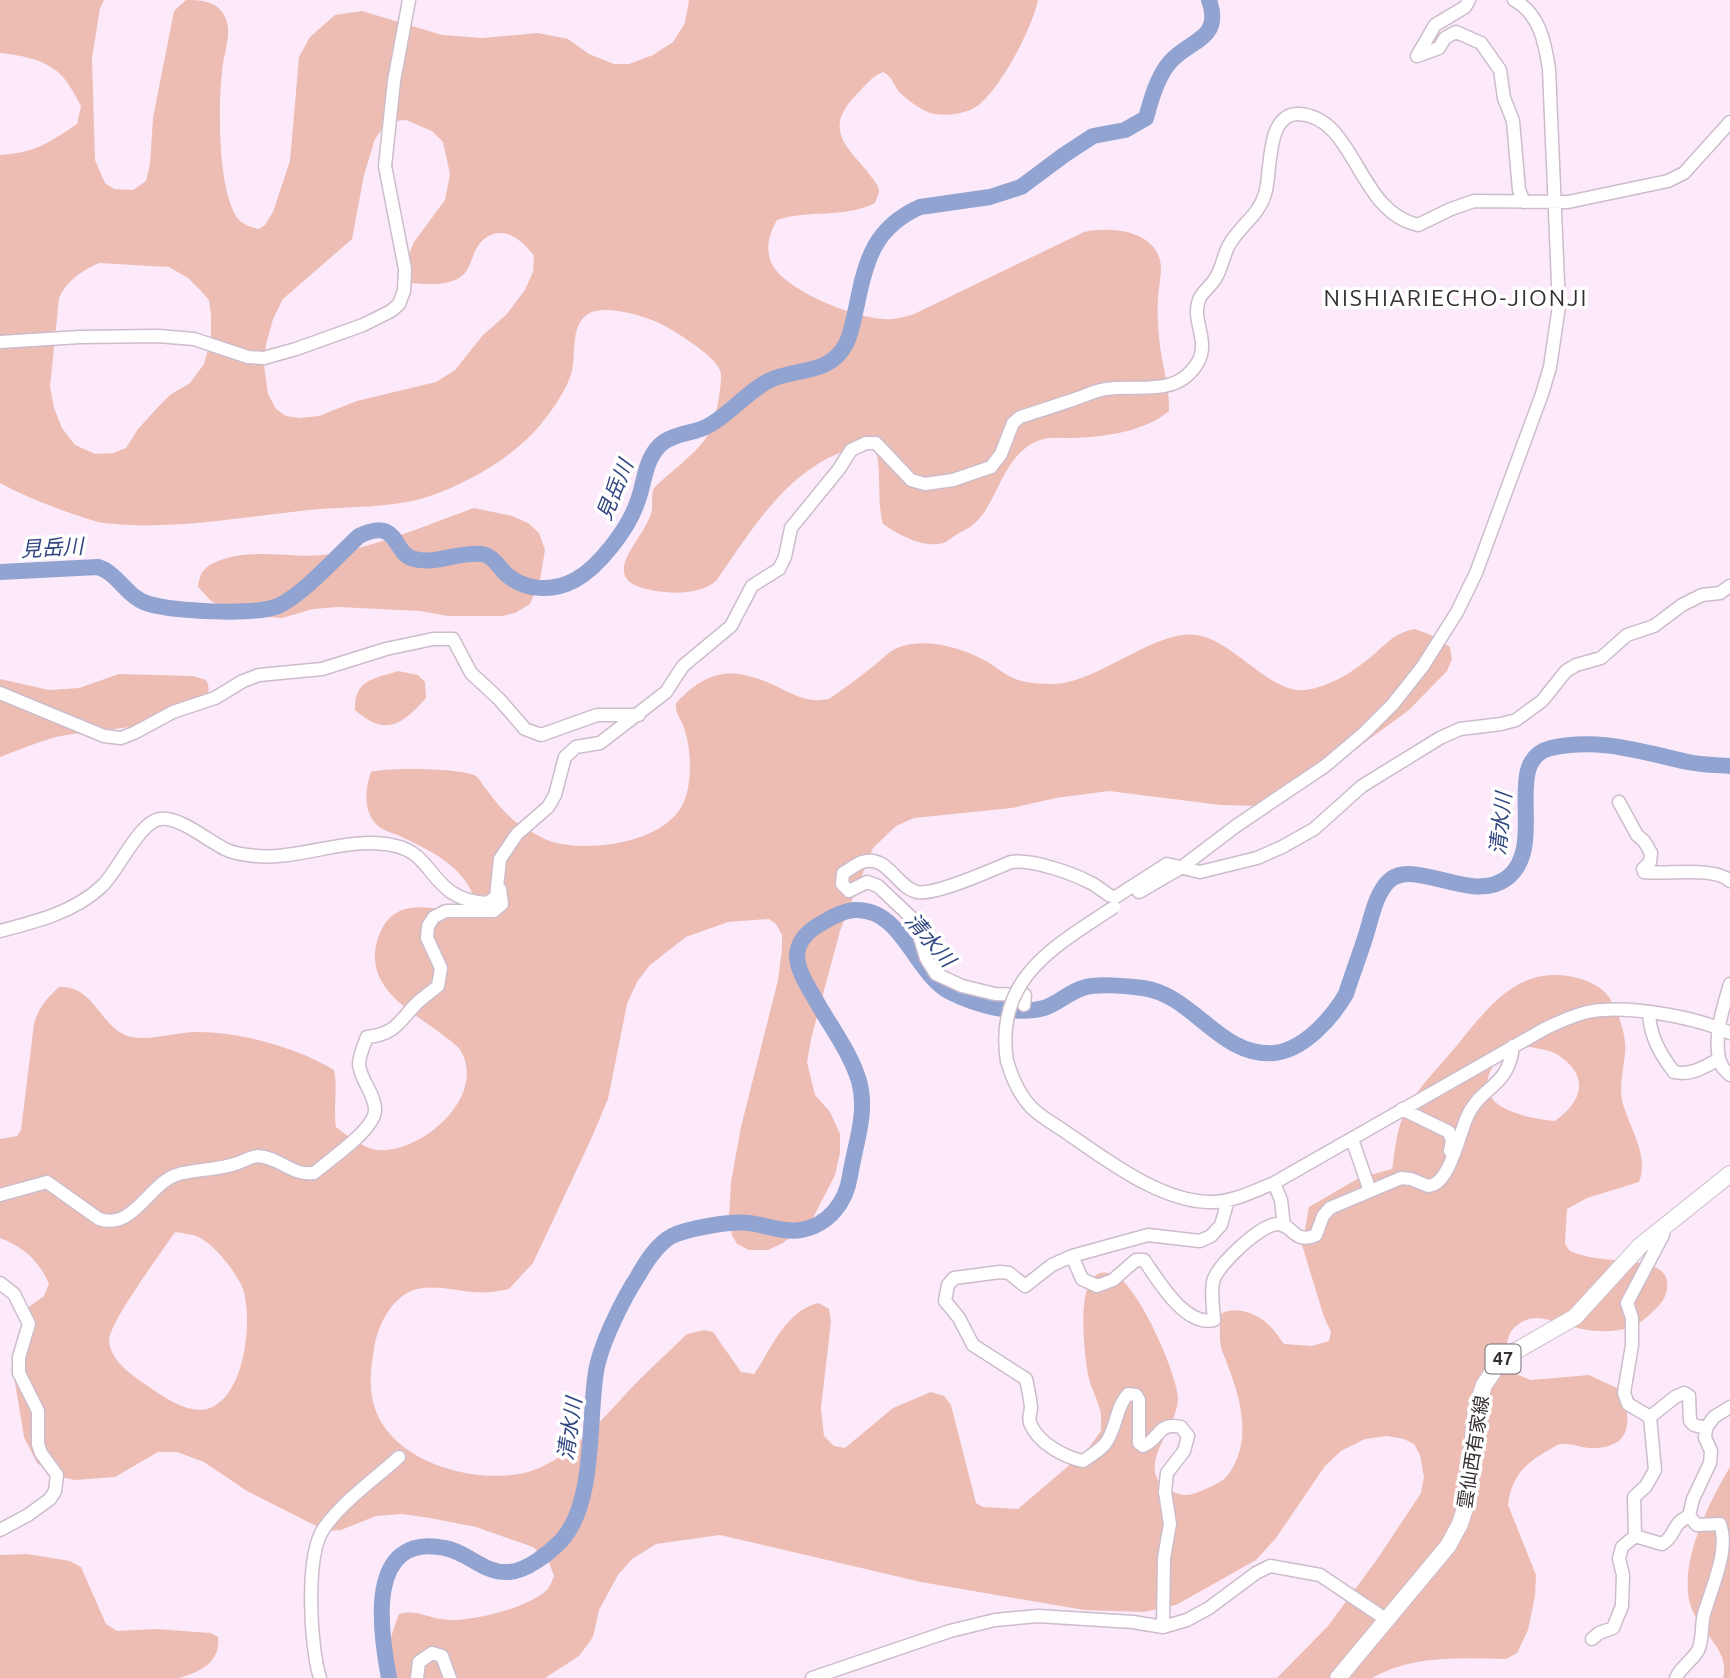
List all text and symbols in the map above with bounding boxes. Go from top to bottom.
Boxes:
district label: NISHIARIECHO-JIONJI [1324,285,1589,310]
water label: 見岳川 [591,454,638,523]
water label: 見岳川 [20,533,86,561]
water label: 清水川 [1485,789,1515,856]
water label: 清水川 [901,908,962,972]
road number: 47 [1486,1344,1520,1374]
water label: 清水川 [553,1394,586,1462]
street label: 雲仙西有家線 [1453,1394,1493,1510]

